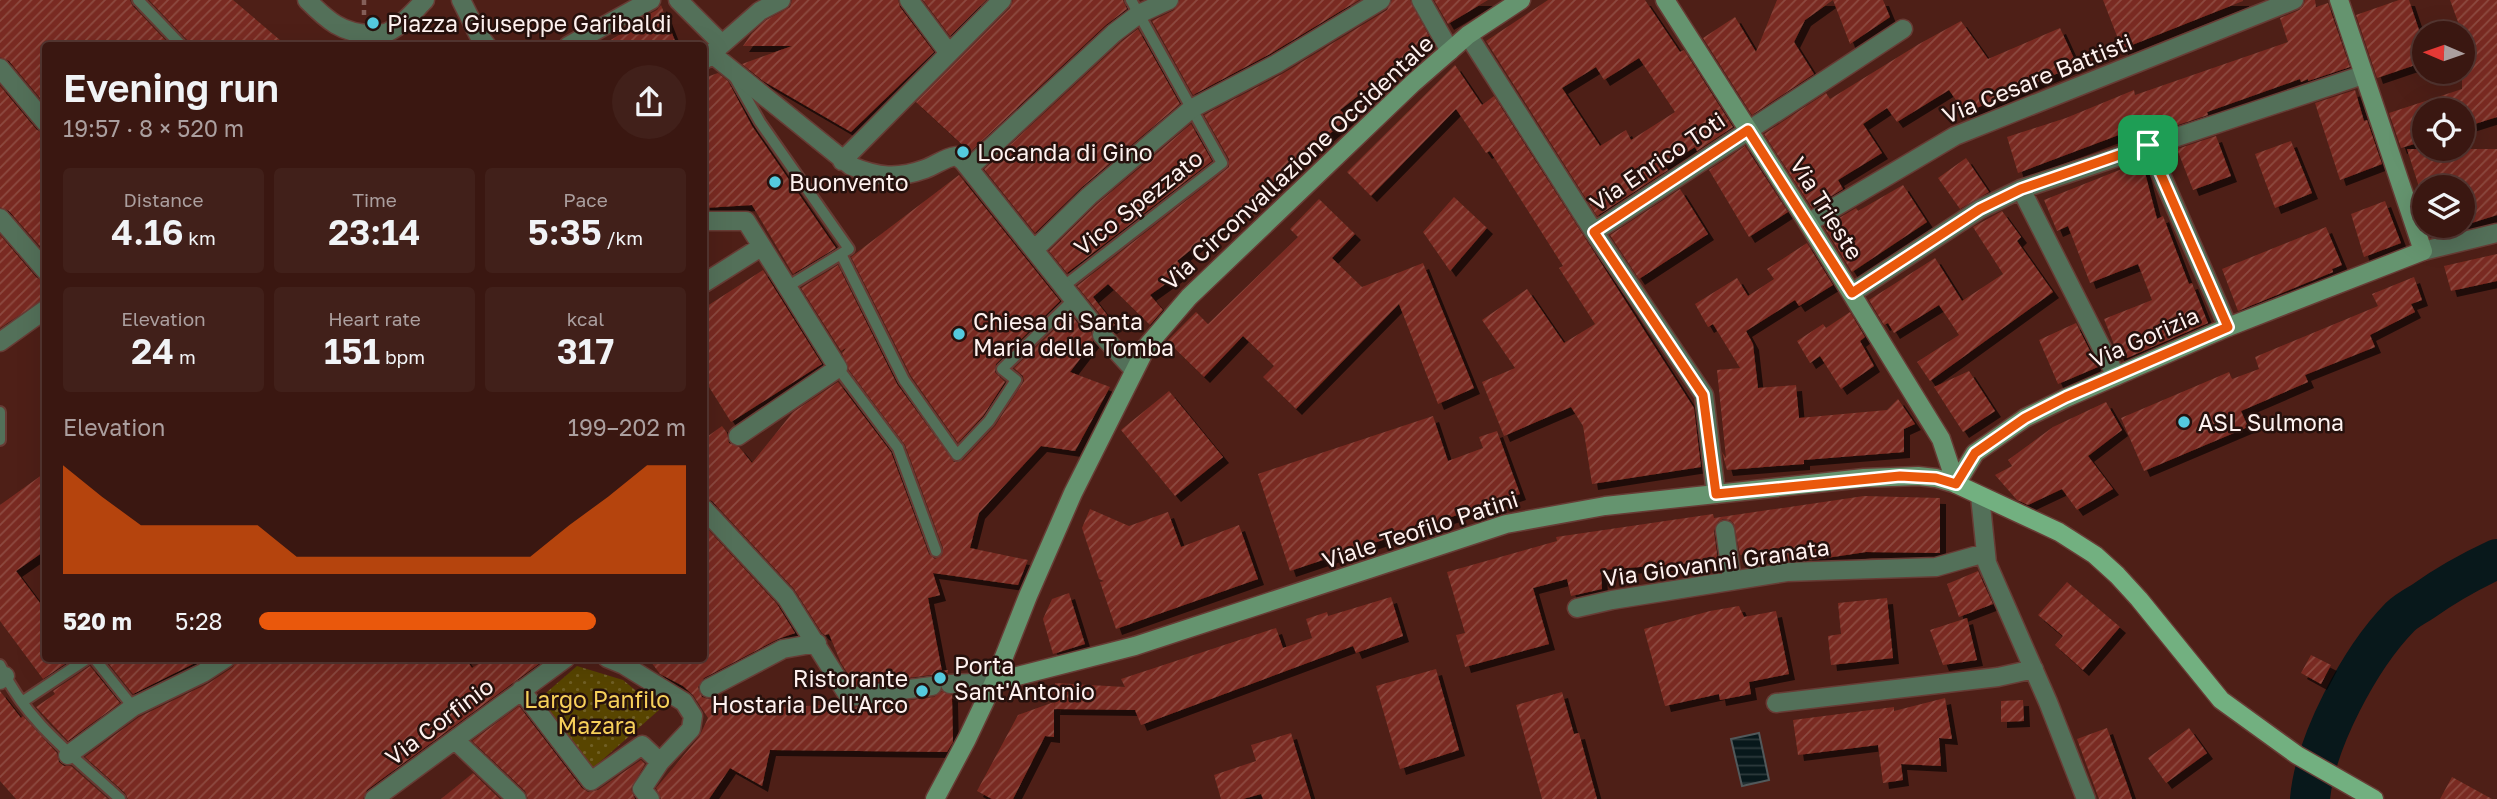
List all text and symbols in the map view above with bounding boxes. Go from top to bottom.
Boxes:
place label: Piazza Giuseppe Garibaldi [387,9,672,37]
marker: Piazza Giuseppe Garibaldi [365,15,381,31]
north arrow [2412,21,2474,84]
map controls [2412,21,2475,238]
street label: Via Cesare Battisti [1938,27,2136,129]
street label: Via Circonvallazione Occidentale [1155,29,1439,295]
text: Evening run [63,65,279,110]
button: share [612,65,686,139]
button: locate [2412,98,2475,161]
street label: Via Enrico Toti [1584,105,1730,217]
text: 19:57 · 8 × 520 m [63,114,244,142]
pin [2118,115,2178,175]
icon: arrive [2129,126,2167,164]
place label: Locanda di Gino [977,138,1153,166]
street label: Vico Spezzato [1068,143,1208,261]
marker: Locanda di Gino [955,144,971,160]
street label: Via Trieste [1784,152,1870,264]
place label: Buonvento [789,168,909,196]
marker: Buonvento [767,174,783,190]
button: layers [2412,175,2475,238]
text: Distance [124,188,203,211]
text: Time [352,188,397,211]
text: Pace [563,188,608,211]
text: 4.16 [111,211,184,253]
text: 23:14 [328,211,421,253]
text: 5:35 [528,211,602,253]
text: km [184,226,216,249]
text: /km [602,226,643,249]
street label: Via Gorizia [2085,301,2203,373]
text: Elevation [121,307,206,330]
text: Heart rate [328,307,421,330]
text: kcal [567,307,604,330]
place label: Chiesa di Santa Maria della Tomba [973,307,1174,361]
marker: Chiesa di Santa Maria della Tomba [951,326,967,342]
text: 24 [131,330,174,372]
text: 151 [324,330,380,372]
text: 317 [557,330,614,372]
text: m [174,345,196,368]
text: bpm [380,345,425,368]
place label: ASL Sulmona [2198,408,2344,436]
text: Elevation [63,413,165,441]
text: 199–202 m [568,413,686,441]
marker: ASL Sulmona [2176,414,2192,430]
street label: Viale Teofilo Patini [1318,484,1522,574]
street label: Via Giovanni Granata [1601,532,1831,592]
text: 520 m [63,607,132,635]
text: 5:28 [175,607,223,635]
place label: Porta Sant'Antonio [954,651,1095,705]
place label: Ristorante Hostaria Dell'Arco [712,664,908,718]
marker: Porta Sant'Antonio [932,670,948,686]
street label: Via Corfinio [380,671,498,771]
marker: Ristorante Hostaria Dell'Arco [914,683,930,699]
park label: Largo Panfilo Mazara [524,685,670,739]

